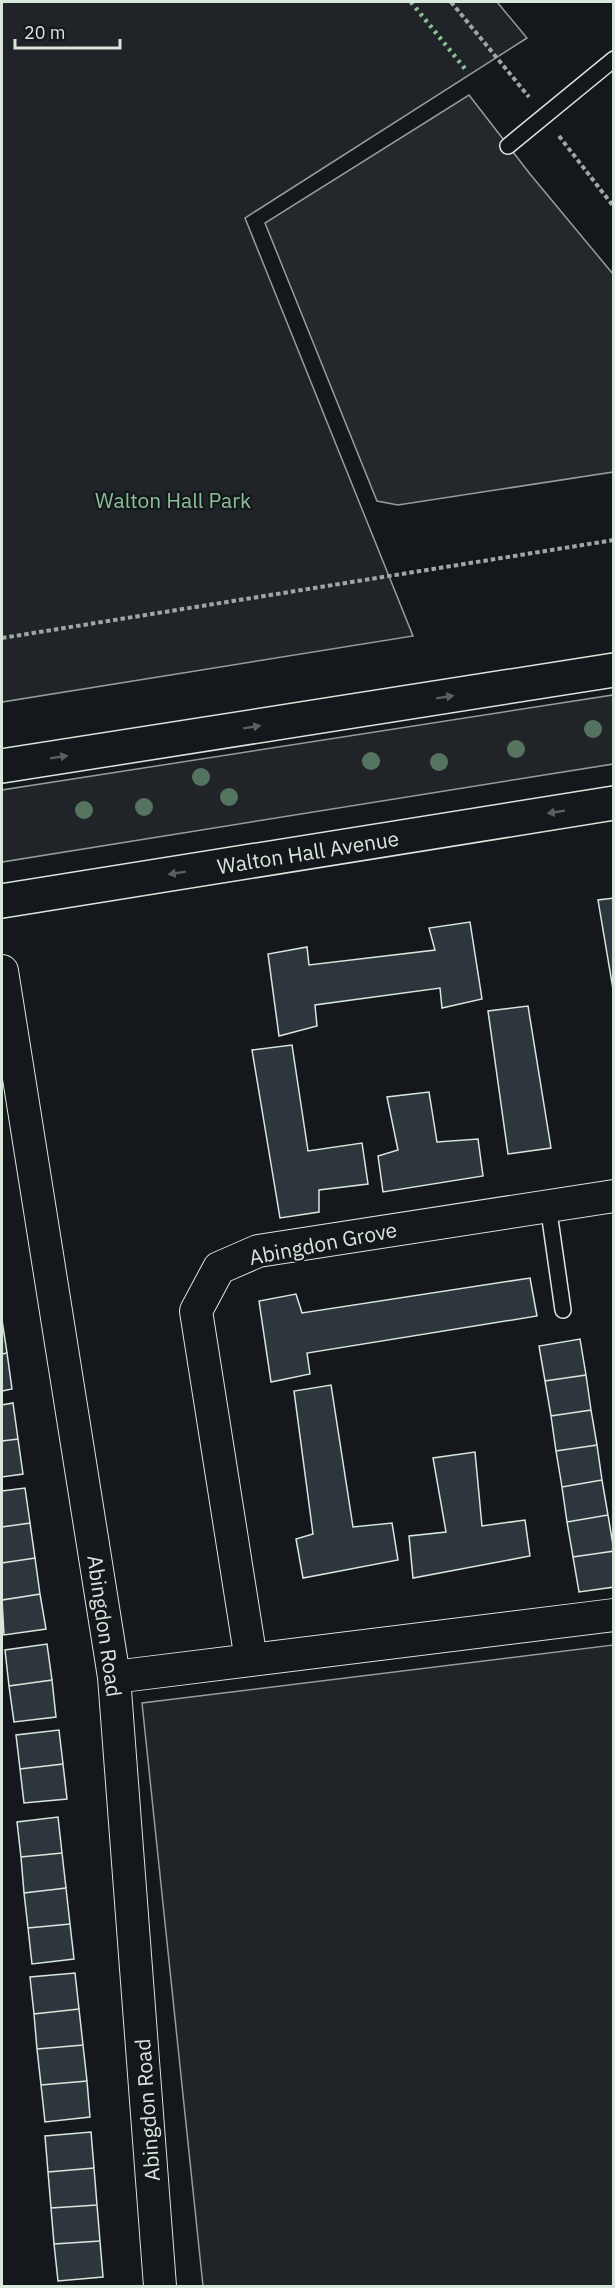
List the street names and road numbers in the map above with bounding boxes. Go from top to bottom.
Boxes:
street label: Walton Hall Avenue [215,824,401,880]
street label: Abingdon Grove [247,1215,399,1271]
street label: Abingdon Road [81,1553,129,1699]
street label: Abingdon Road [128,2038,166,2182]

